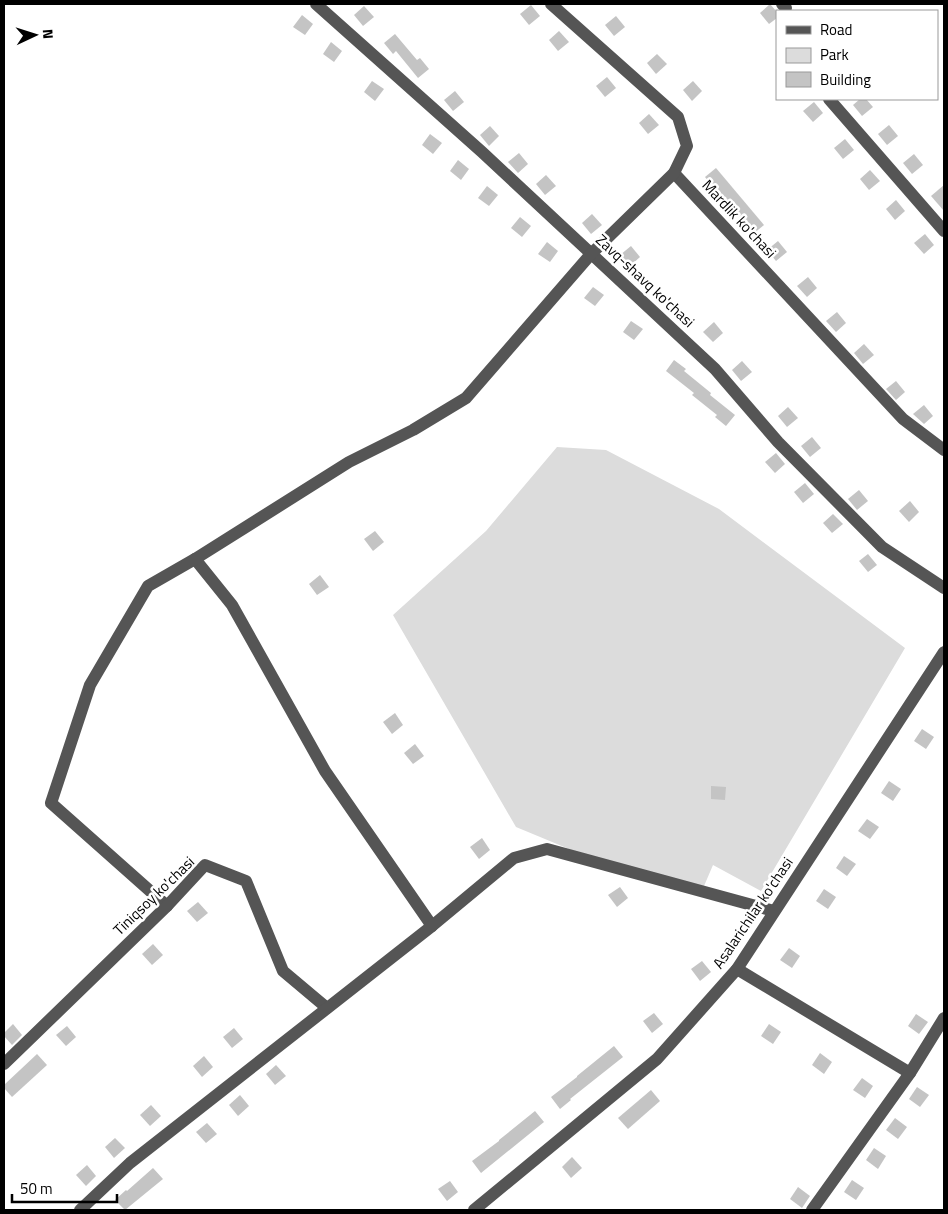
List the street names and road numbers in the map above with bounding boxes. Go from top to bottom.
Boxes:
street label: Mardlik ko'chasi [697,174,782,263]
street label: Zavq-shavq ko'chasi [591,229,700,333]
street label: Tiniqsoy ko'chasi [108,851,200,941]
street label: Asalarichilar ko'chasi [707,852,799,973]

